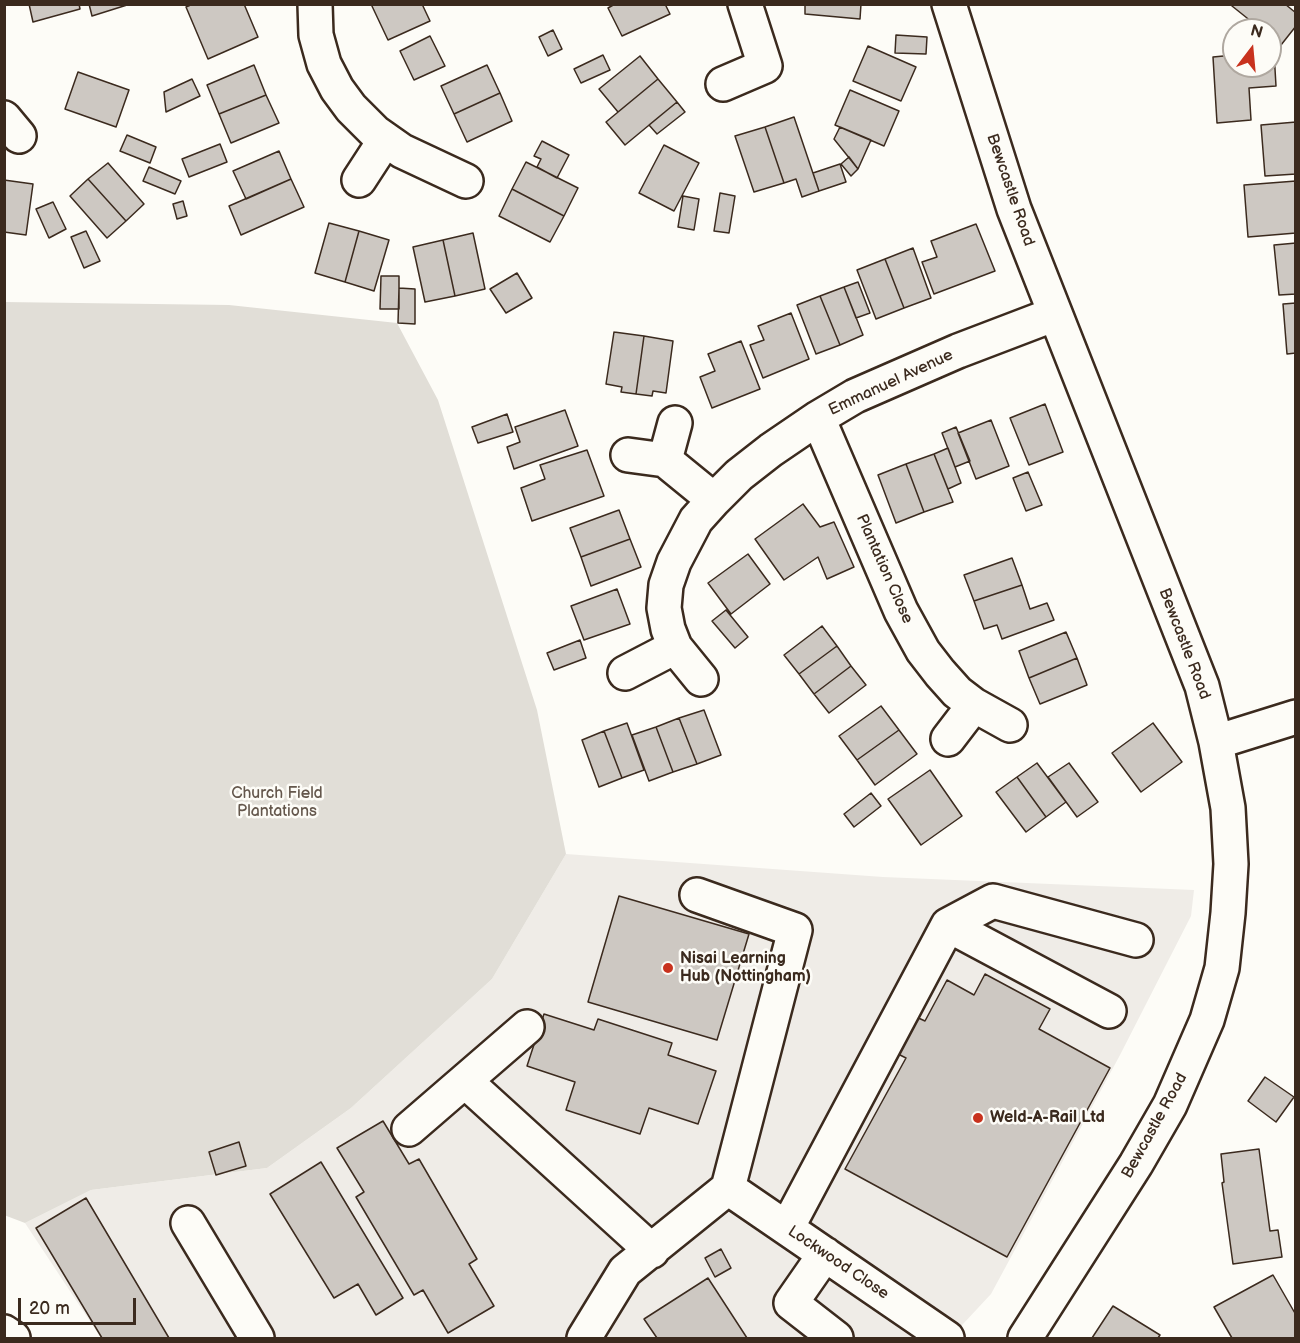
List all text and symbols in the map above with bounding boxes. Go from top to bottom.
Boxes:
north arrow [1222,18,1282,78]
text: N [1248,21,1265,43]
street label: Bewcastle Road [982,131,1038,249]
street label: Emmanuel Avenue [826,346,956,420]
street label: Plantation Close [851,511,917,627]
street label: Bewcastle Road [1154,586,1214,702]
park label: Church Field Plantations [231,784,323,822]
place label: Nisai Learning Hub (Nottingham) [680,949,811,987]
marker: Nisai Learning Hub (Nottingham) [661,961,675,975]
street label: Bewcastle Road [1118,1070,1192,1182]
place label: Weld-A-Rail Ltd [990,1108,1105,1128]
marker: Weld-A-Rail Ltd [971,1111,985,1125]
street label: Lockwood Close [784,1222,892,1304]
scale bar [21,1286,140,1324]
text: 20 m [29,1298,70,1319]

